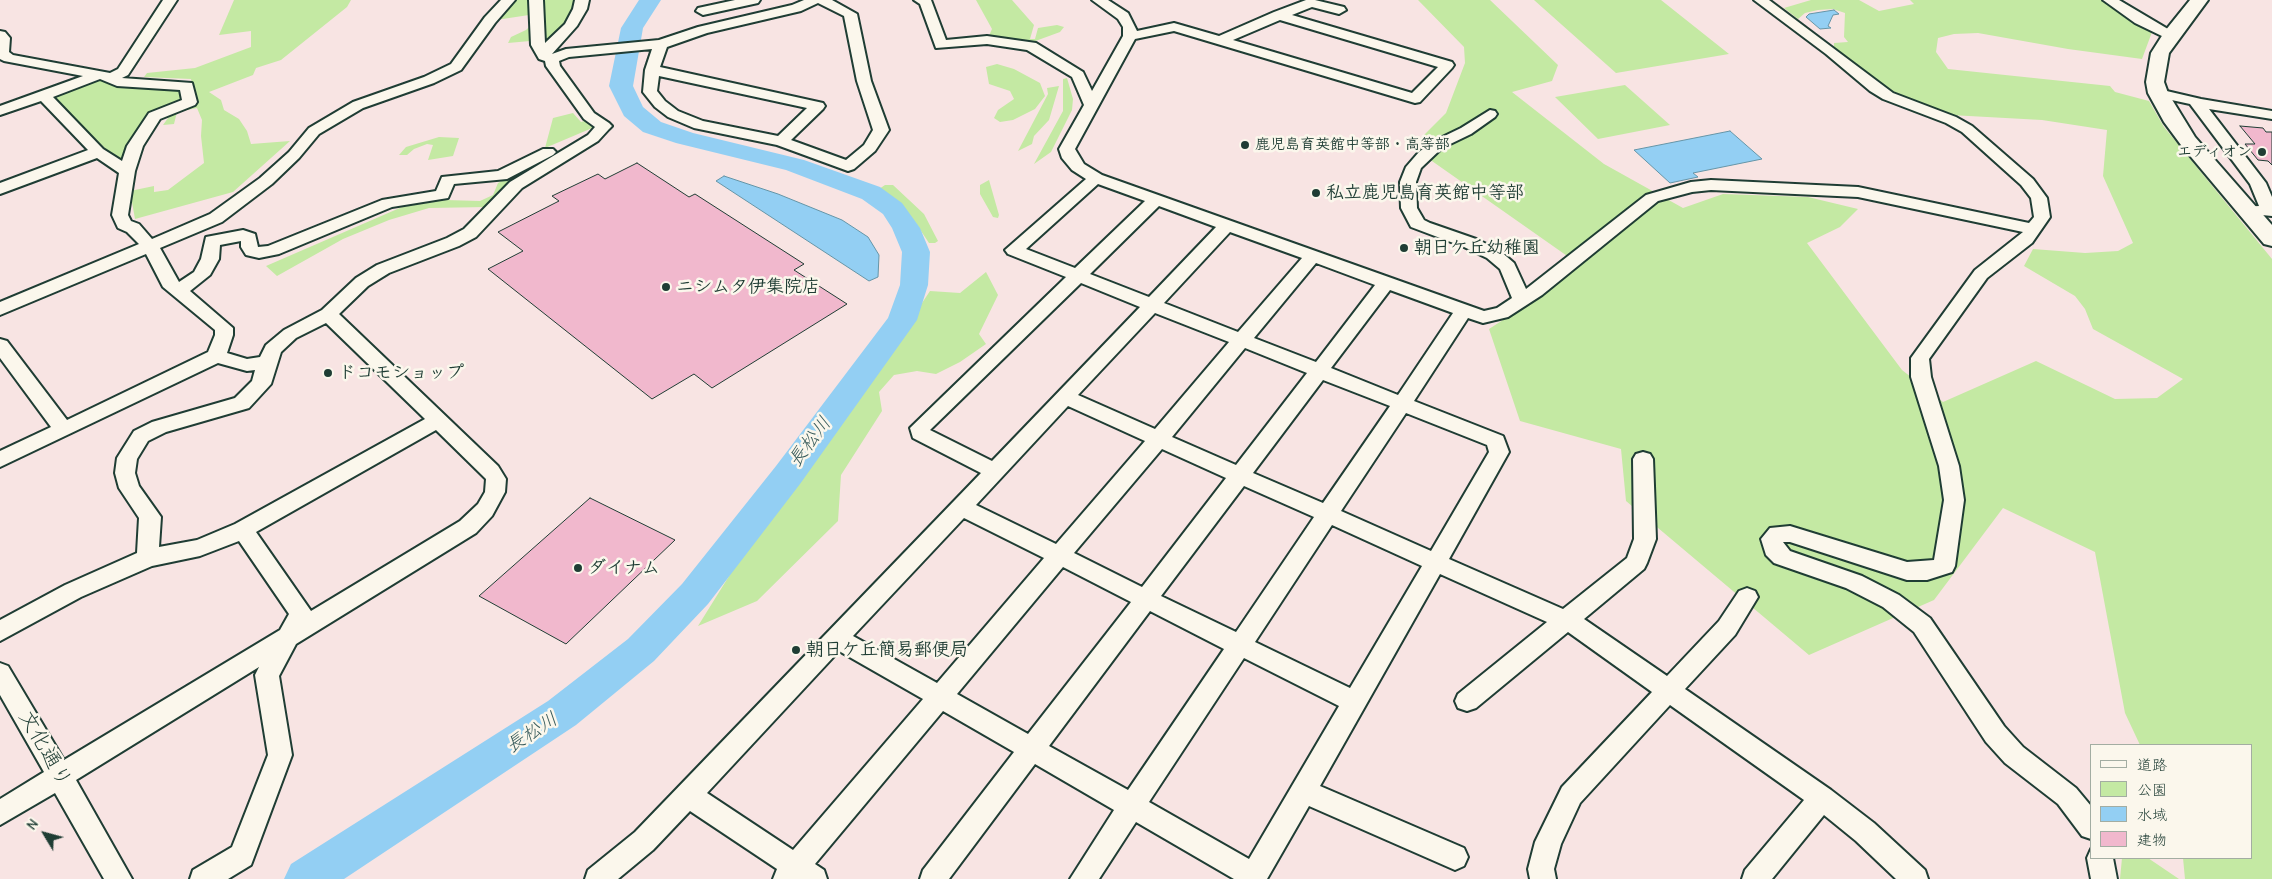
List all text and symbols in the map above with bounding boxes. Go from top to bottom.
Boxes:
place label: 鹿児島育英館中等部・高等部 [1255,136,1450,154]
marker: 鹿児島育英館中等部・高等部 [1239,139,1251,151]
place label: エディオン [2177,143,2252,161]
marker: エディオン [2256,146,2268,158]
place label: 私立鹿児島育英館中等部 [1326,182,1524,204]
marker: 私立鹿児島育英館中等部 [1310,187,1322,199]
place label: 朝日ケ丘幼稚園 [1414,237,1540,259]
marker: 朝日ケ丘幼稚園 [1398,242,1410,254]
place label: ニシムタ伊集院店 [676,276,820,298]
marker: ニシムタ伊集院店 [660,281,672,293]
place label: ドコモショップ [338,362,464,384]
marker: ドコモショップ [322,367,334,379]
water label: 長松川 [784,412,836,472]
place label: ダイナム [588,557,660,579]
marker: ダイナム [572,562,584,574]
place label: 朝日ケ丘簡易郵便局 [806,639,968,661]
marker: 朝日ケ丘簡易郵便局 [790,644,802,656]
street label: 文化通り [13,706,77,792]
water label: 長松川 [502,708,562,758]
legend [2090,744,2252,859]
text: 道路 [2137,756,2167,774]
text: 公園 [2137,781,2167,799]
text: 水域 [2137,806,2167,824]
north arrow [20,809,70,859]
text: N [23,816,42,833]
text: 建物 [2137,831,2167,849]

